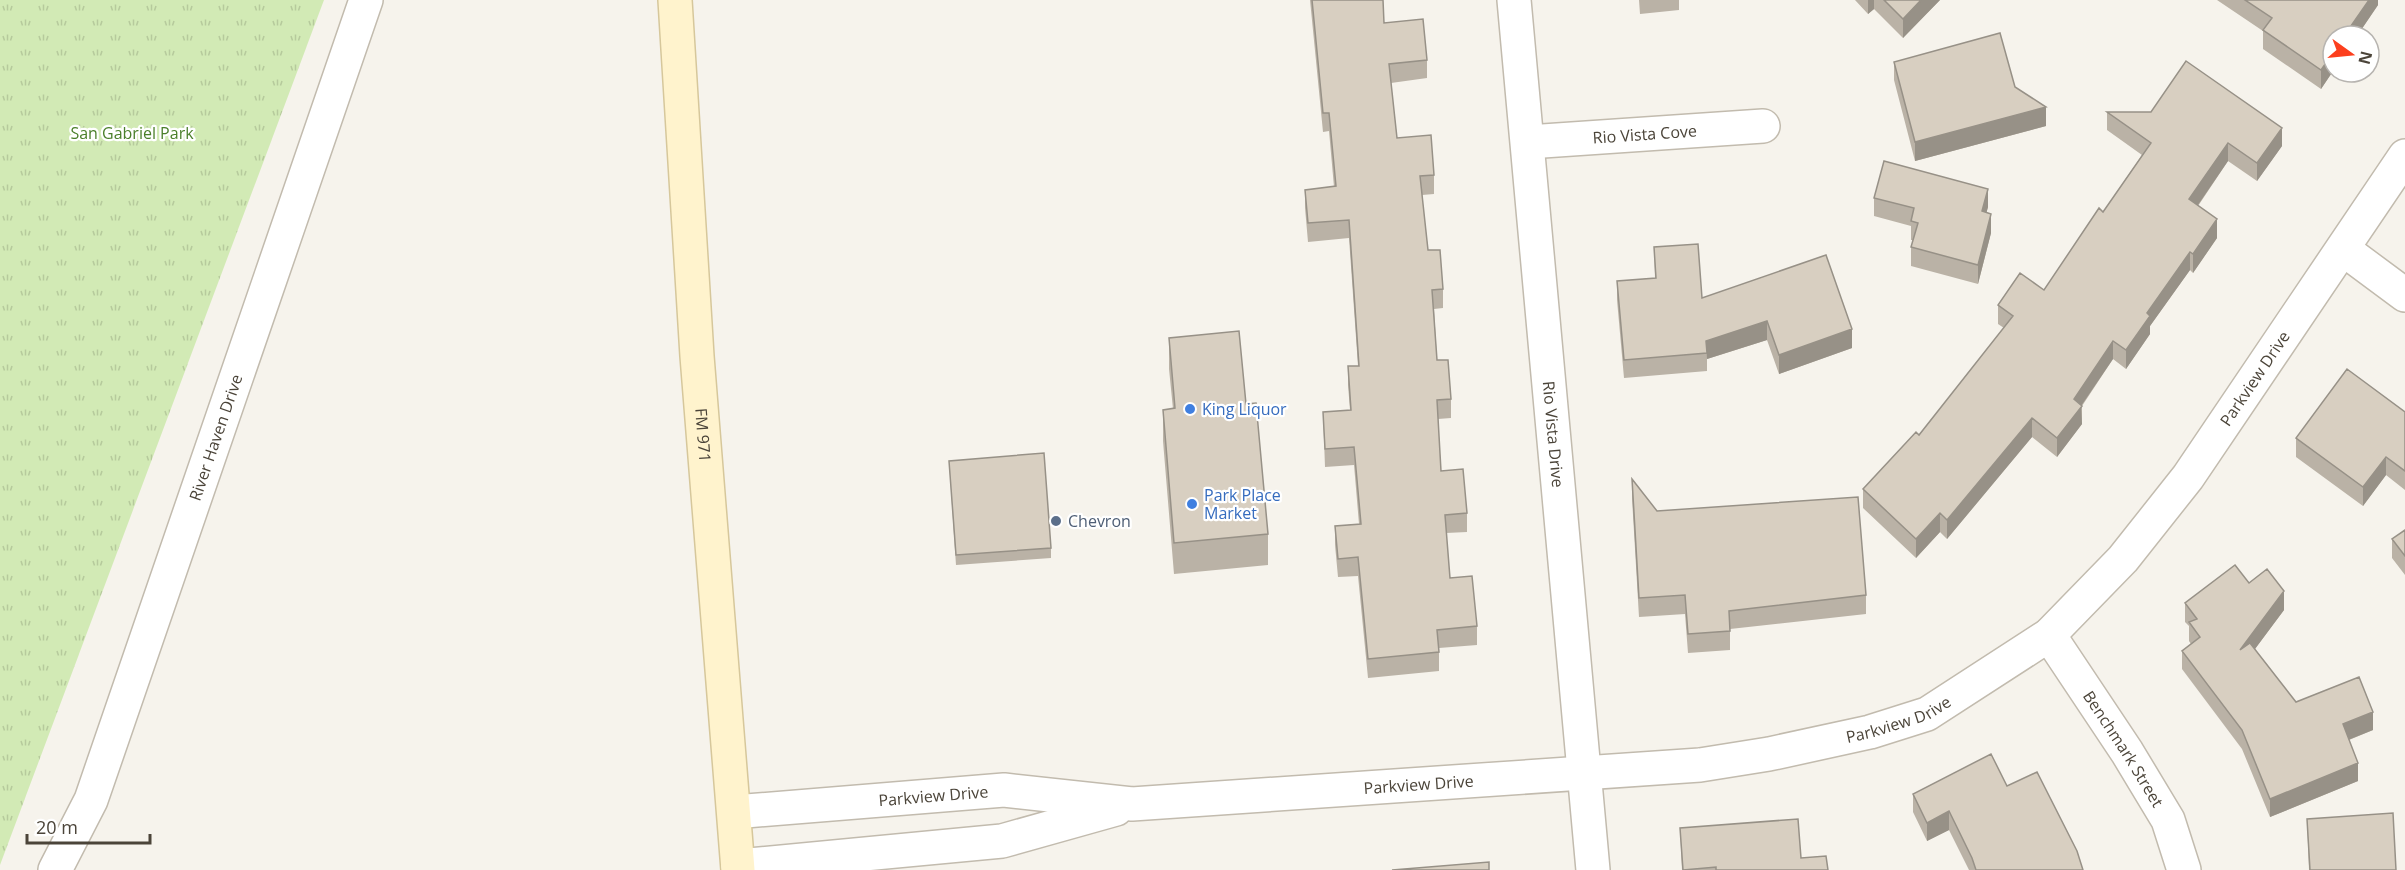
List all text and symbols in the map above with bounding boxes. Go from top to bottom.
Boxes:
north arrow [2321,24,2381,84]
text: N [2353,49,2378,67]
street label: Rio Vista Cove [1592,120,1698,149]
park label: San Gabriel Park [70,122,194,144]
street label: Parkview Drive [2215,327,2295,430]
street label: River Haven Drive [184,371,248,504]
street label: Rio Vista Drive [1538,380,1569,488]
place label: King Liquor [1202,398,1287,420]
marker: King Liquor [1183,402,1197,416]
street label: FM 971 [690,407,716,463]
place label: Park Place Market [1204,484,1281,524]
marker: Park Place Market [1185,497,1199,511]
place label: Chevron [1068,510,1131,532]
marker: Chevron [1049,514,1063,528]
street label: Benchmark Street [2078,686,2169,811]
street label: Parkview Drive [1844,691,1955,748]
street label: Parkview Drive [1363,770,1474,799]
street label: Parkview Drive [878,780,989,811]
scale bar [27,807,150,845]
text: 20 m [36,815,78,839]

